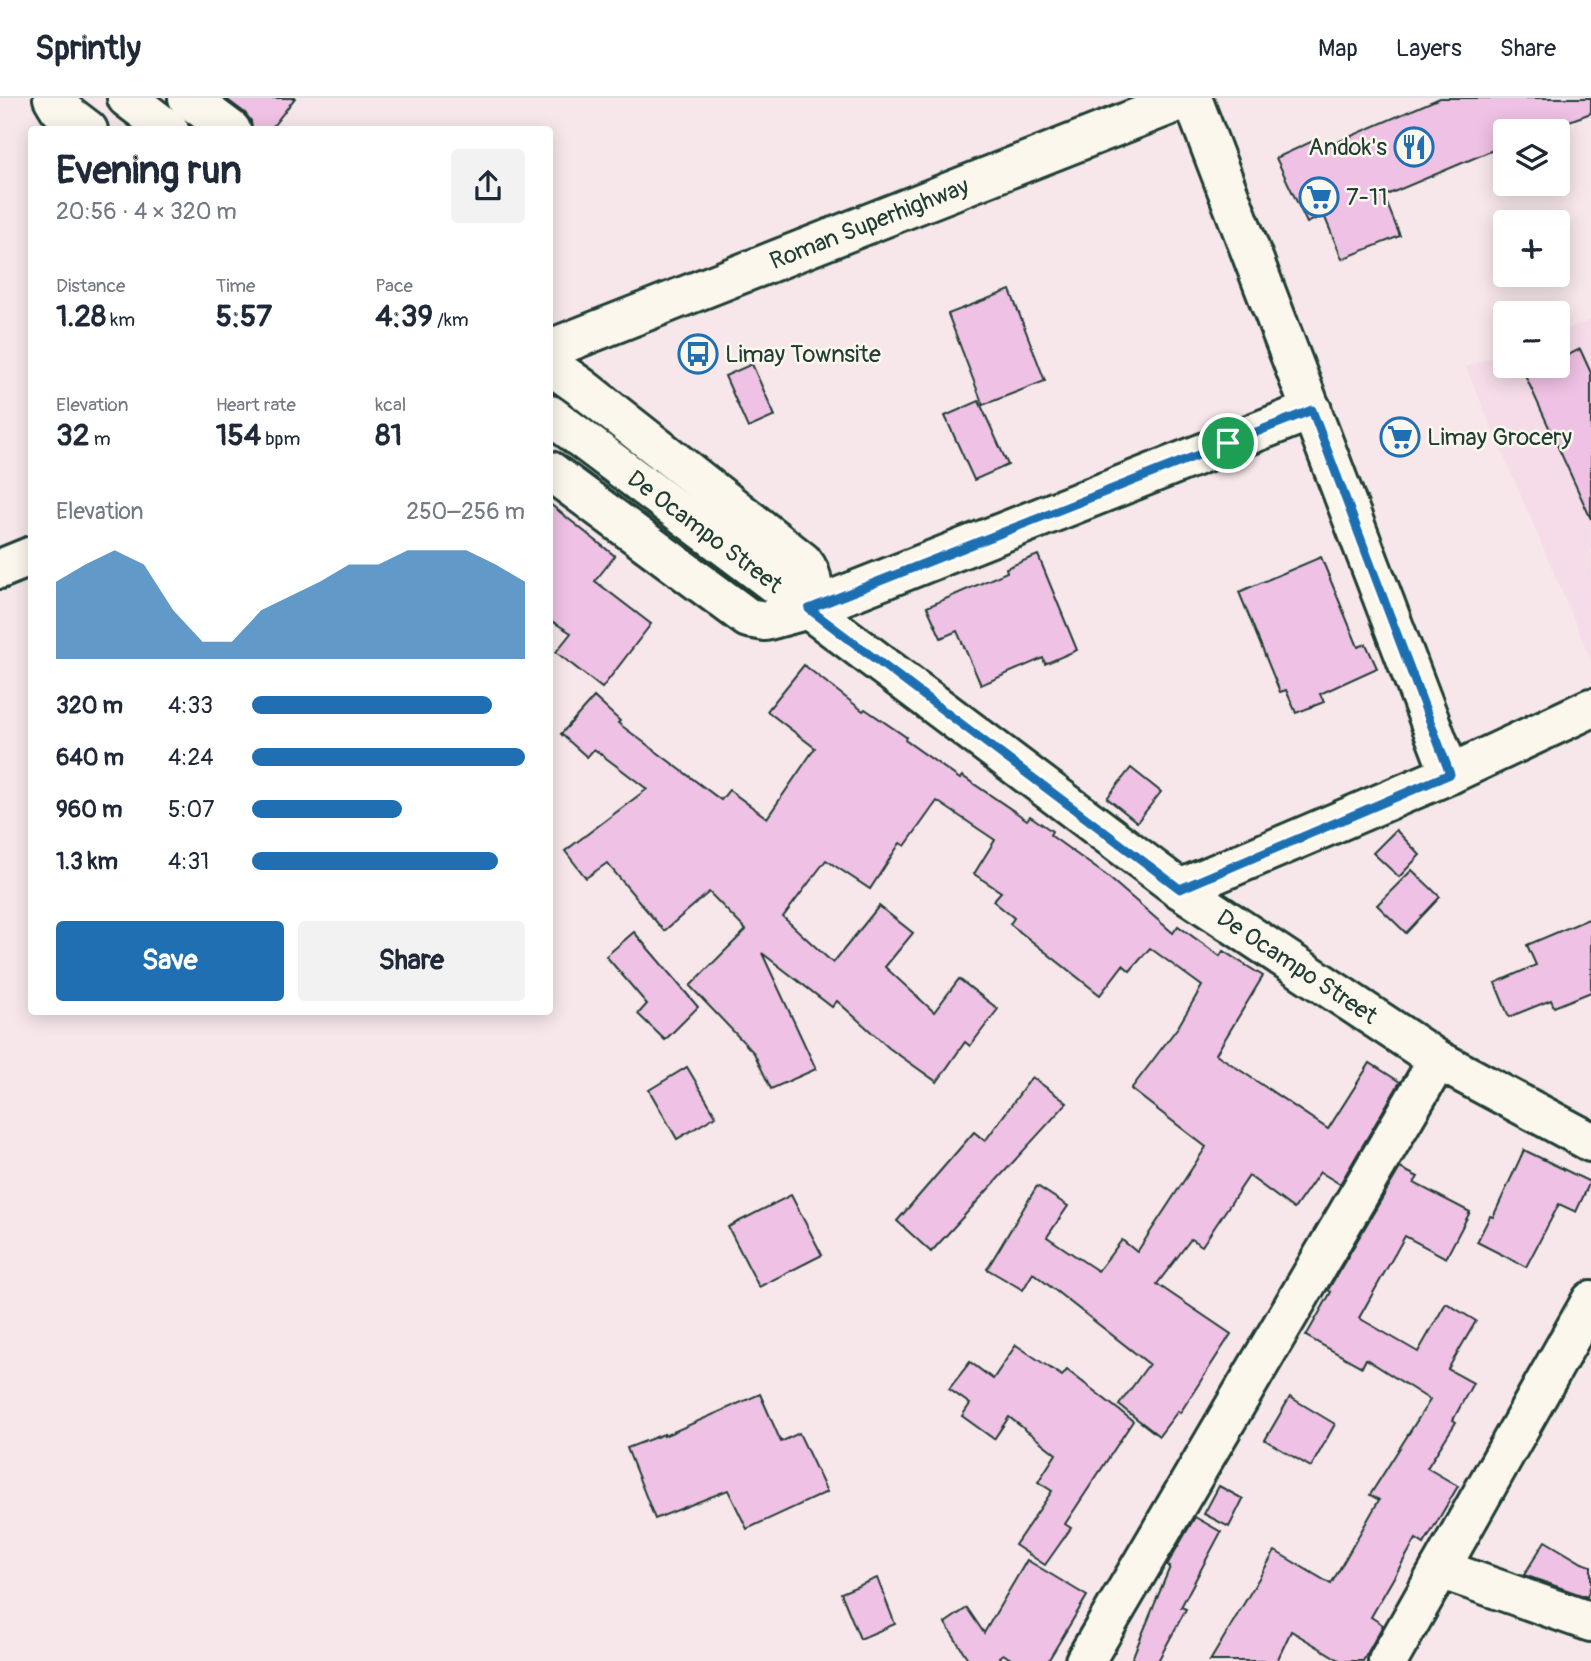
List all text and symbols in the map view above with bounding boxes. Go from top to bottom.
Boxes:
text: Sprintly [35,28,141,69]
text: Map [1318,34,1358,63]
text: Layers [1396,34,1462,63]
text: Share [1500,34,1556,63]
map controls [1493,119,1570,378]
button: layers [1493,119,1570,196]
restaurant icon: Andok's [1393,126,1435,168]
place label: Andok's [1308,133,1387,162]
text: Evening run [56,147,242,195]
button: share [451,149,525,223]
street label: Roman Superhighway [766,172,973,276]
supermarket icon: 7-11 [1298,176,1340,218]
place label: 7-11 [1346,183,1388,212]
text: 20:56 · 4 × 320 m [56,197,237,226]
button: + [1493,210,1570,287]
text: Distance [56,274,125,298]
text: Time [216,274,255,298]
text: Pace [375,274,413,298]
text: 1.28 [56,298,106,335]
text: 5:57 [216,298,272,335]
text: 4:39 [375,298,433,335]
button: − [1493,301,1570,378]
text: km [106,308,135,332]
text: /km [433,308,469,332]
bus stop icon: Limay Townsite [677,333,719,375]
place label: Limay Townsite [725,340,881,369]
text: Elevation [56,393,128,417]
text: Heart rate [216,393,296,417]
text: kcal [375,393,406,417]
pin [1198,413,1258,473]
supermarket icon: Limay Grocery [1379,416,1421,458]
text: 32 [56,417,90,454]
text: 154 [216,417,261,454]
text: 81 [375,417,402,454]
place label: Limay Grocery [1427,423,1572,452]
icon: arrive [1209,424,1247,462]
text: m [90,427,111,451]
text: bpm [261,427,300,451]
street label: De Ocampo Street [621,464,788,600]
text: Elevation [56,497,144,526]
text: 250–256 m [406,497,525,526]
text: 320 m [56,691,123,720]
text: 4:33 [168,691,213,720]
text: 640 m [56,743,124,772]
text: 4:24 [168,743,214,772]
text: 960 m [56,795,122,824]
text: 5:07 [168,795,214,824]
text: 1.3 km [56,847,118,876]
text: 4:31 [168,847,209,876]
street label: De Ocampo Street [1211,903,1383,1031]
button: Save [56,921,284,1001]
button: Share [298,921,525,1001]

